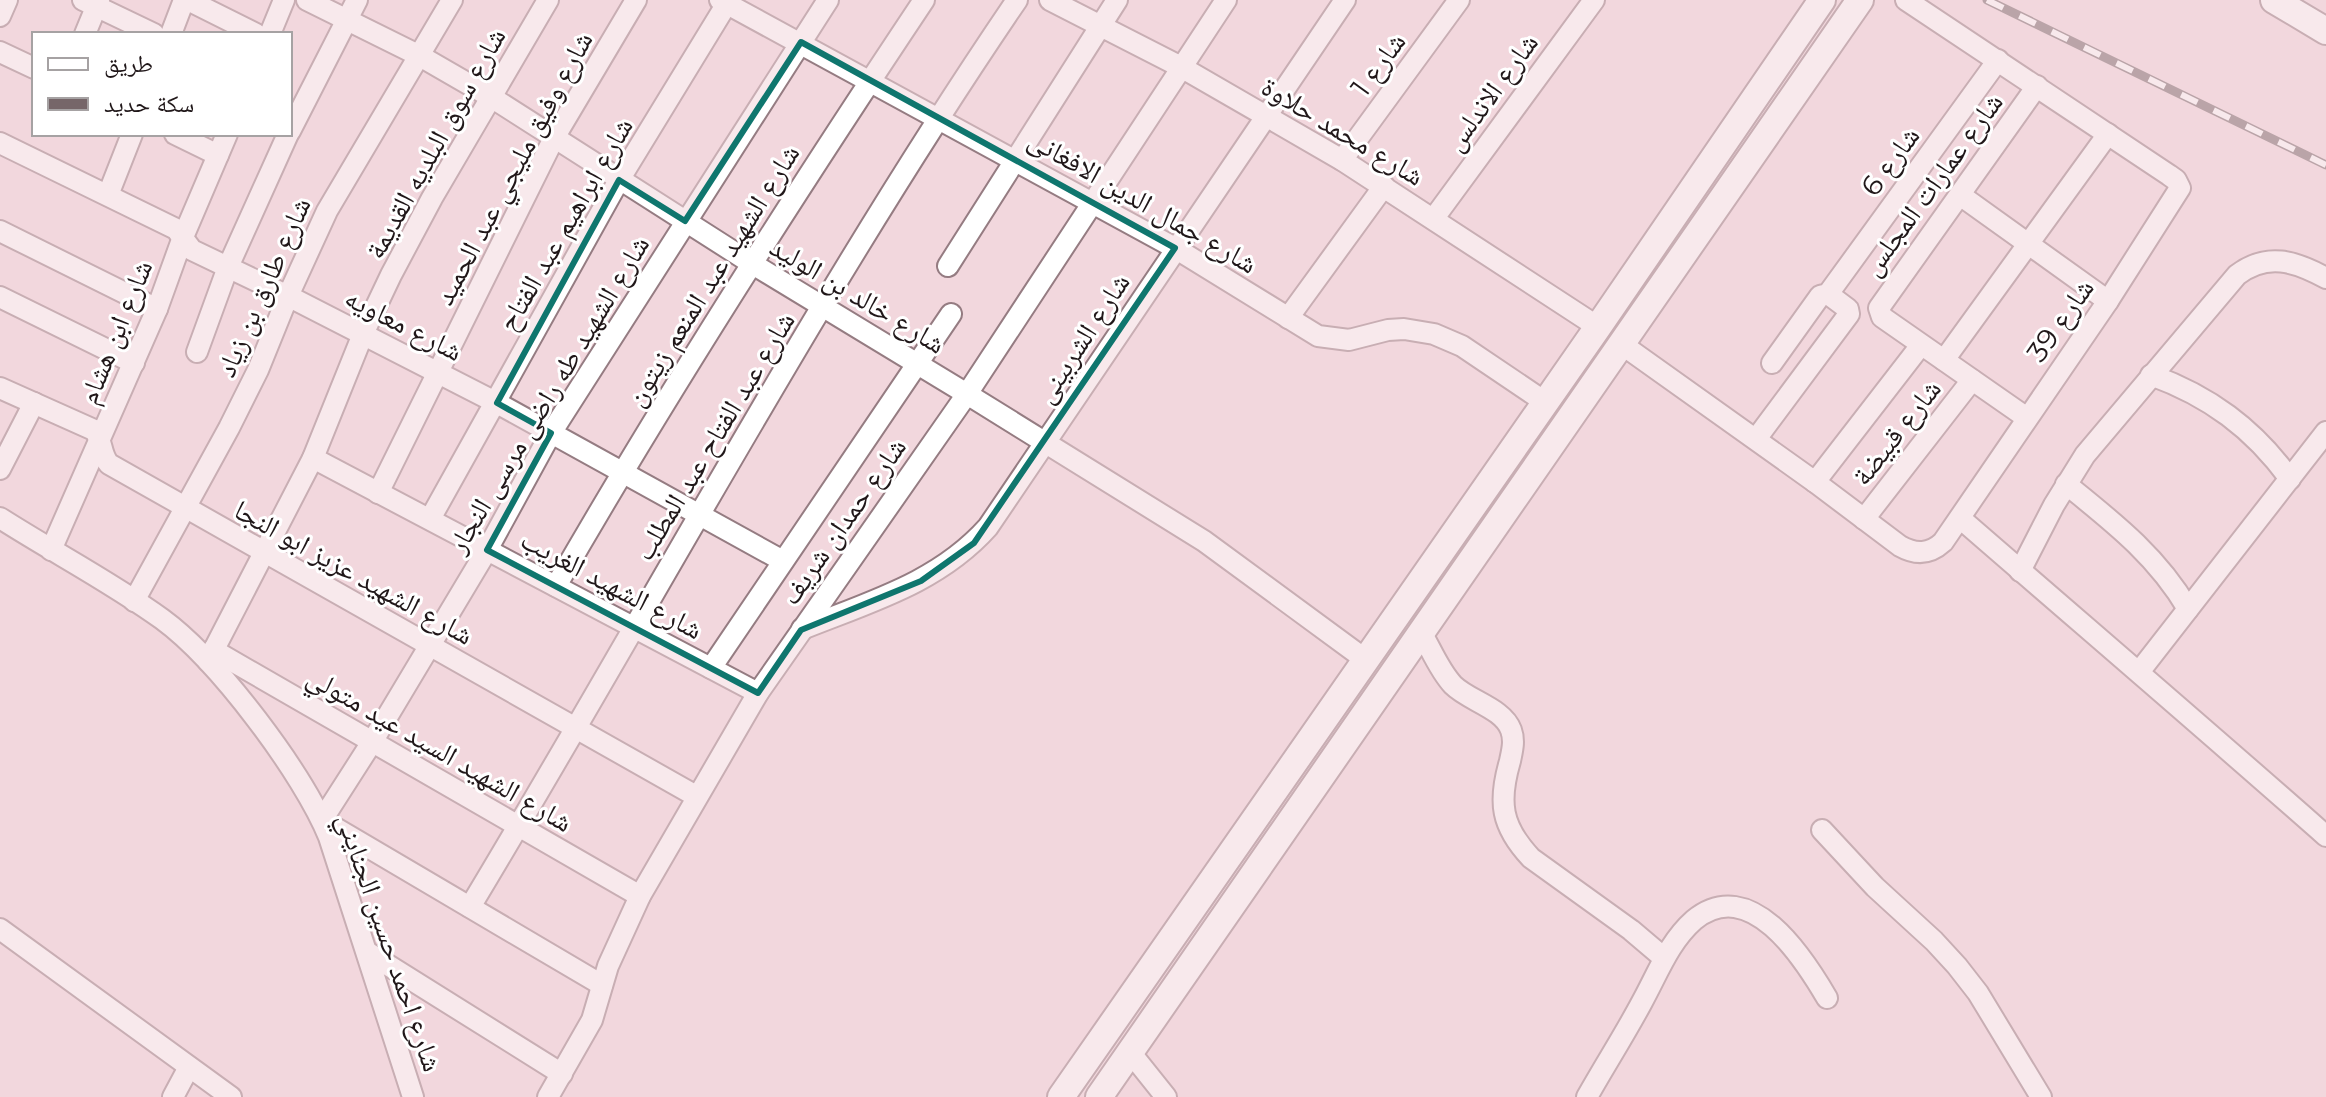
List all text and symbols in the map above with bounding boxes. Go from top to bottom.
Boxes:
street label: شارع سوق البلديه القديمة [357,22,513,265]
street label: شارع وفيق مليجي عبد الحميد [426,25,605,313]
street label: شارع 1 [1343,25,1413,103]
street label: شارع الاندلس [1437,27,1546,158]
legend [32,32,292,136]
text: طريق [104,49,153,78]
street label: شارع محمد حلاوة [1255,69,1430,194]
street label: شارع عمارات المجلس [1854,86,2011,283]
text: سكة حديد [104,89,194,118]
street label: شارع ابراهيم عبد الفتاح [490,111,642,338]
street label: شارع 6 [1853,120,1927,203]
street label: شارع جمال الدين الافغانى [1022,122,1264,281]
street label: شارع الشهيد عبد المنعم زيتون [618,138,808,413]
street label: شارع طارق بن زياد [208,192,319,382]
street label: شارع الشهيد طه راضى مرسى النجار [439,229,657,560]
street label: شارع خالد بن الوليد [764,229,952,362]
street label: شارع ابن هشام [71,255,161,410]
street label: شارع الشربينى [1027,267,1137,410]
street label: شارع 39 [2019,272,2102,369]
street label: شارع معاويه [339,280,468,369]
street label: شارع عبد الفتاح عبد المطلب [626,306,802,567]
street label: شارع قبيضة [1844,372,1949,492]
street label: شارع حمدان شريف [773,431,914,612]
street label: شارع الشهيد عزيز ابو النجا [228,492,479,653]
street label: شارع الشهيد الغريب [515,522,709,647]
street label: شارع الشهيد السيد عيد متولي [298,659,579,844]
street label: شارع احمد حسين الجنايني [324,808,450,1078]

